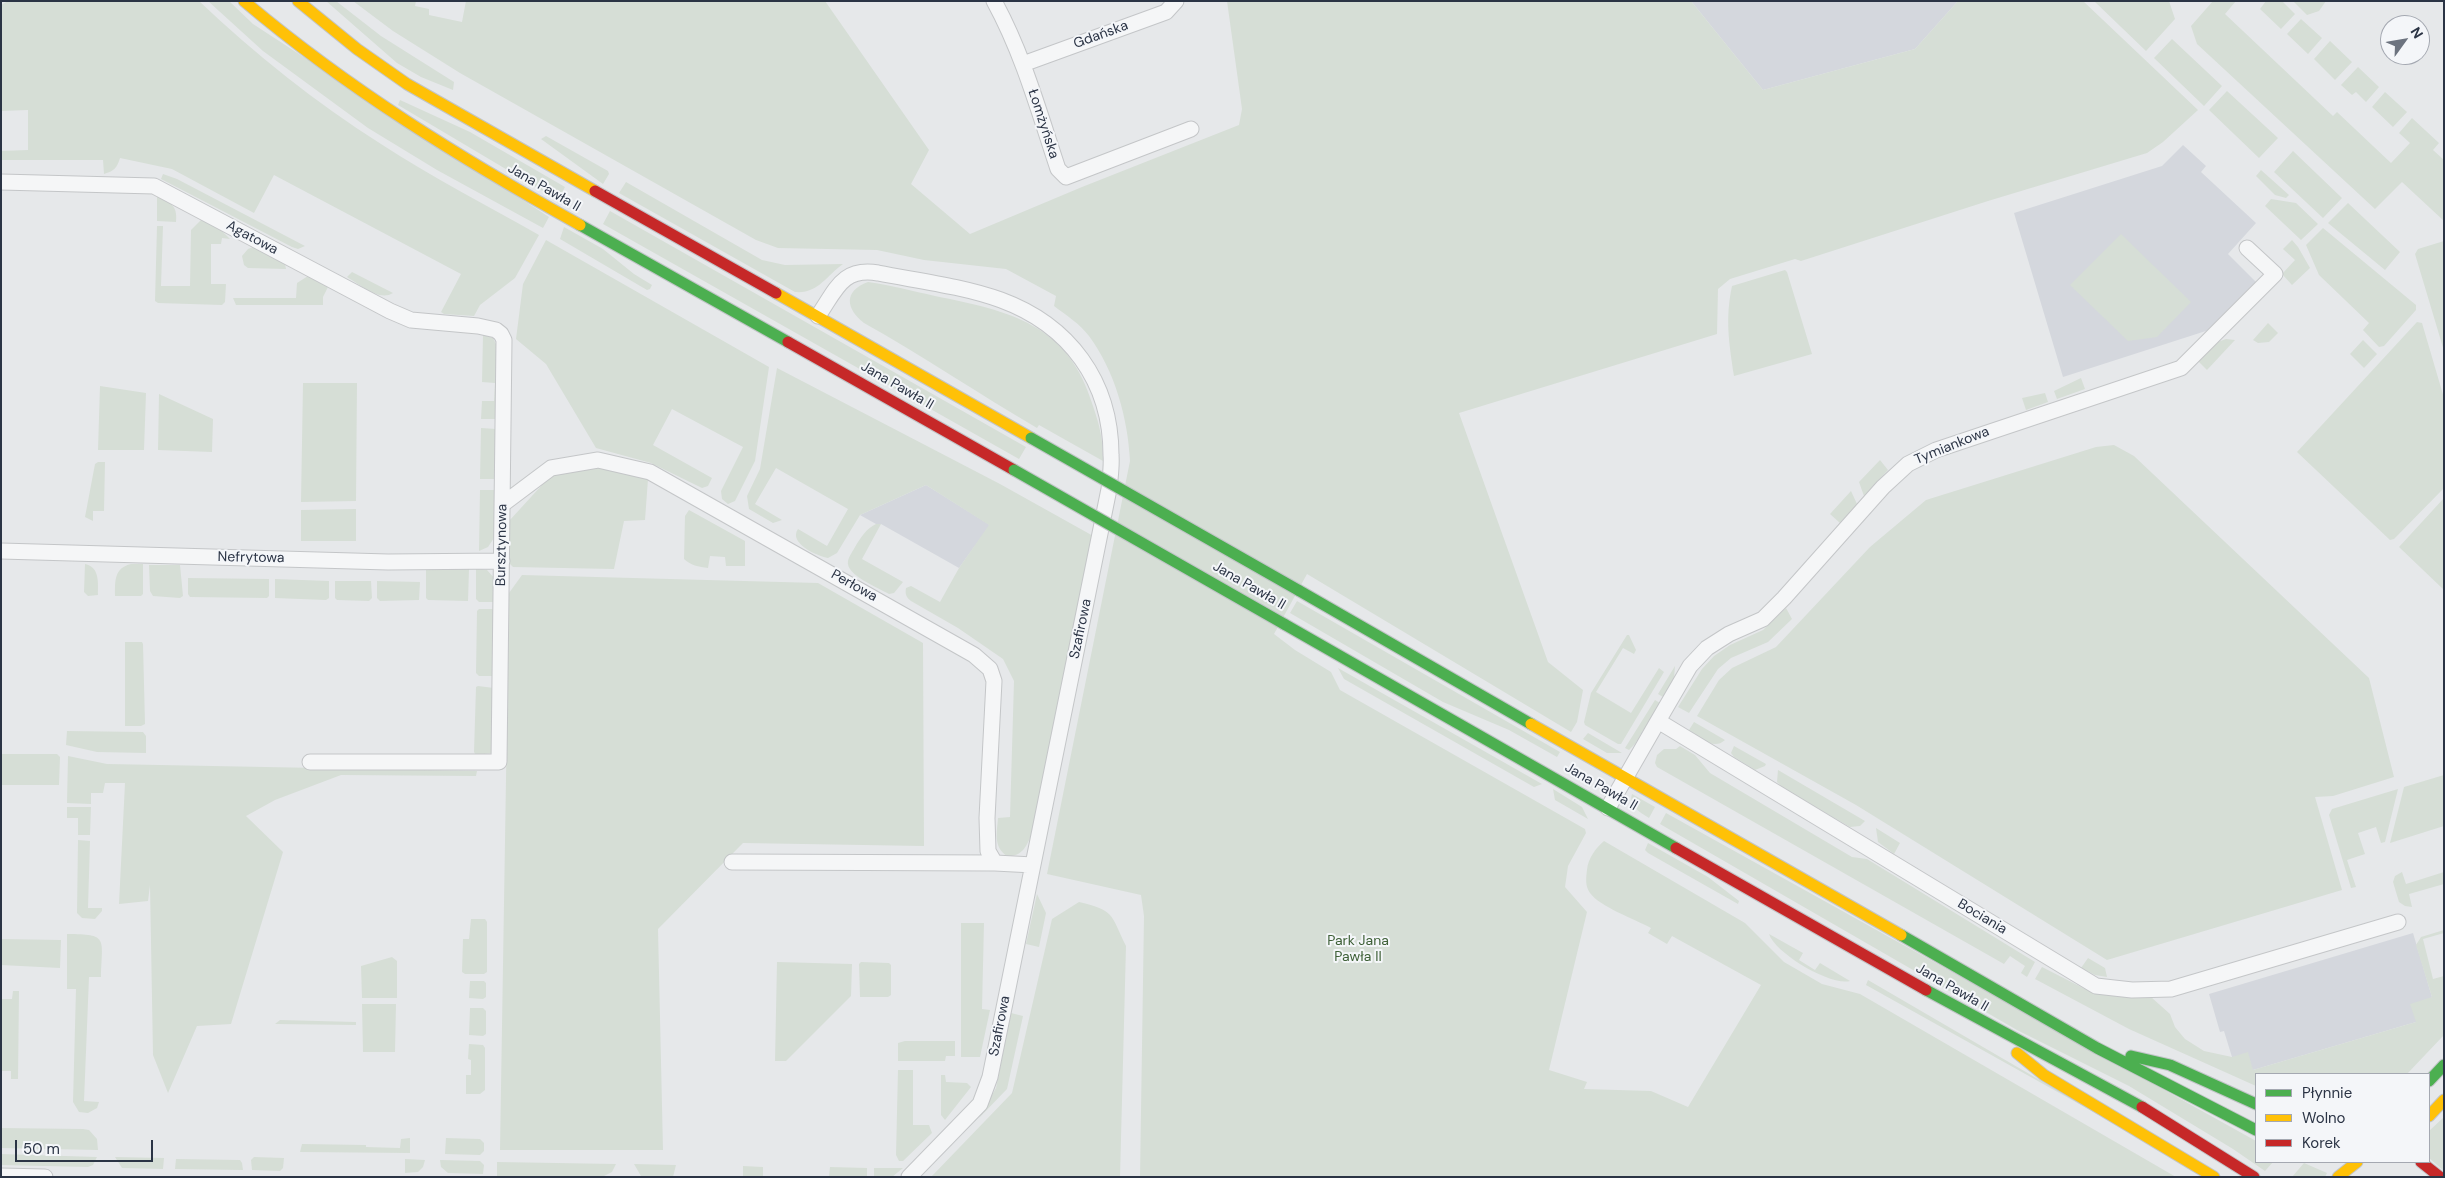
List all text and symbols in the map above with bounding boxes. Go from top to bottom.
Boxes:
north arrow [2380,15,2430,65]
street label: Gdańska [1071,17,1131,53]
text: N [2407,23,2427,42]
street label: Łomżyńska [1024,87,1062,161]
street label: Jana Pawła II [505,160,583,216]
street label: Agatowa [223,217,281,259]
street label: Jana Pawła II [858,358,936,414]
street label: Tymiankowa [1912,423,1992,469]
street label: Bursztynowa [493,504,511,586]
street label: Nefrytowa [217,549,285,567]
street label: Jana Pawła II [1210,558,1288,614]
street label: Perłowa [828,566,880,606]
street label: Szafirowa [1066,597,1096,661]
street label: Jana Pawła II [1562,759,1640,815]
street label: Bociania [1954,896,2010,938]
park label: Park Jana Pawła II [1327,933,1389,966]
street label: Jana Pawła II [1913,960,1991,1016]
street label: Szafirowa [986,994,1014,1058]
legend [2255,1073,2430,1163]
text: Płynnie [2302,1083,2352,1103]
text: Wolno [2302,1108,2346,1128]
scale bar [18,1130,155,1162]
text: Korek [2302,1133,2341,1153]
text: 50 m [23,1139,60,1159]

